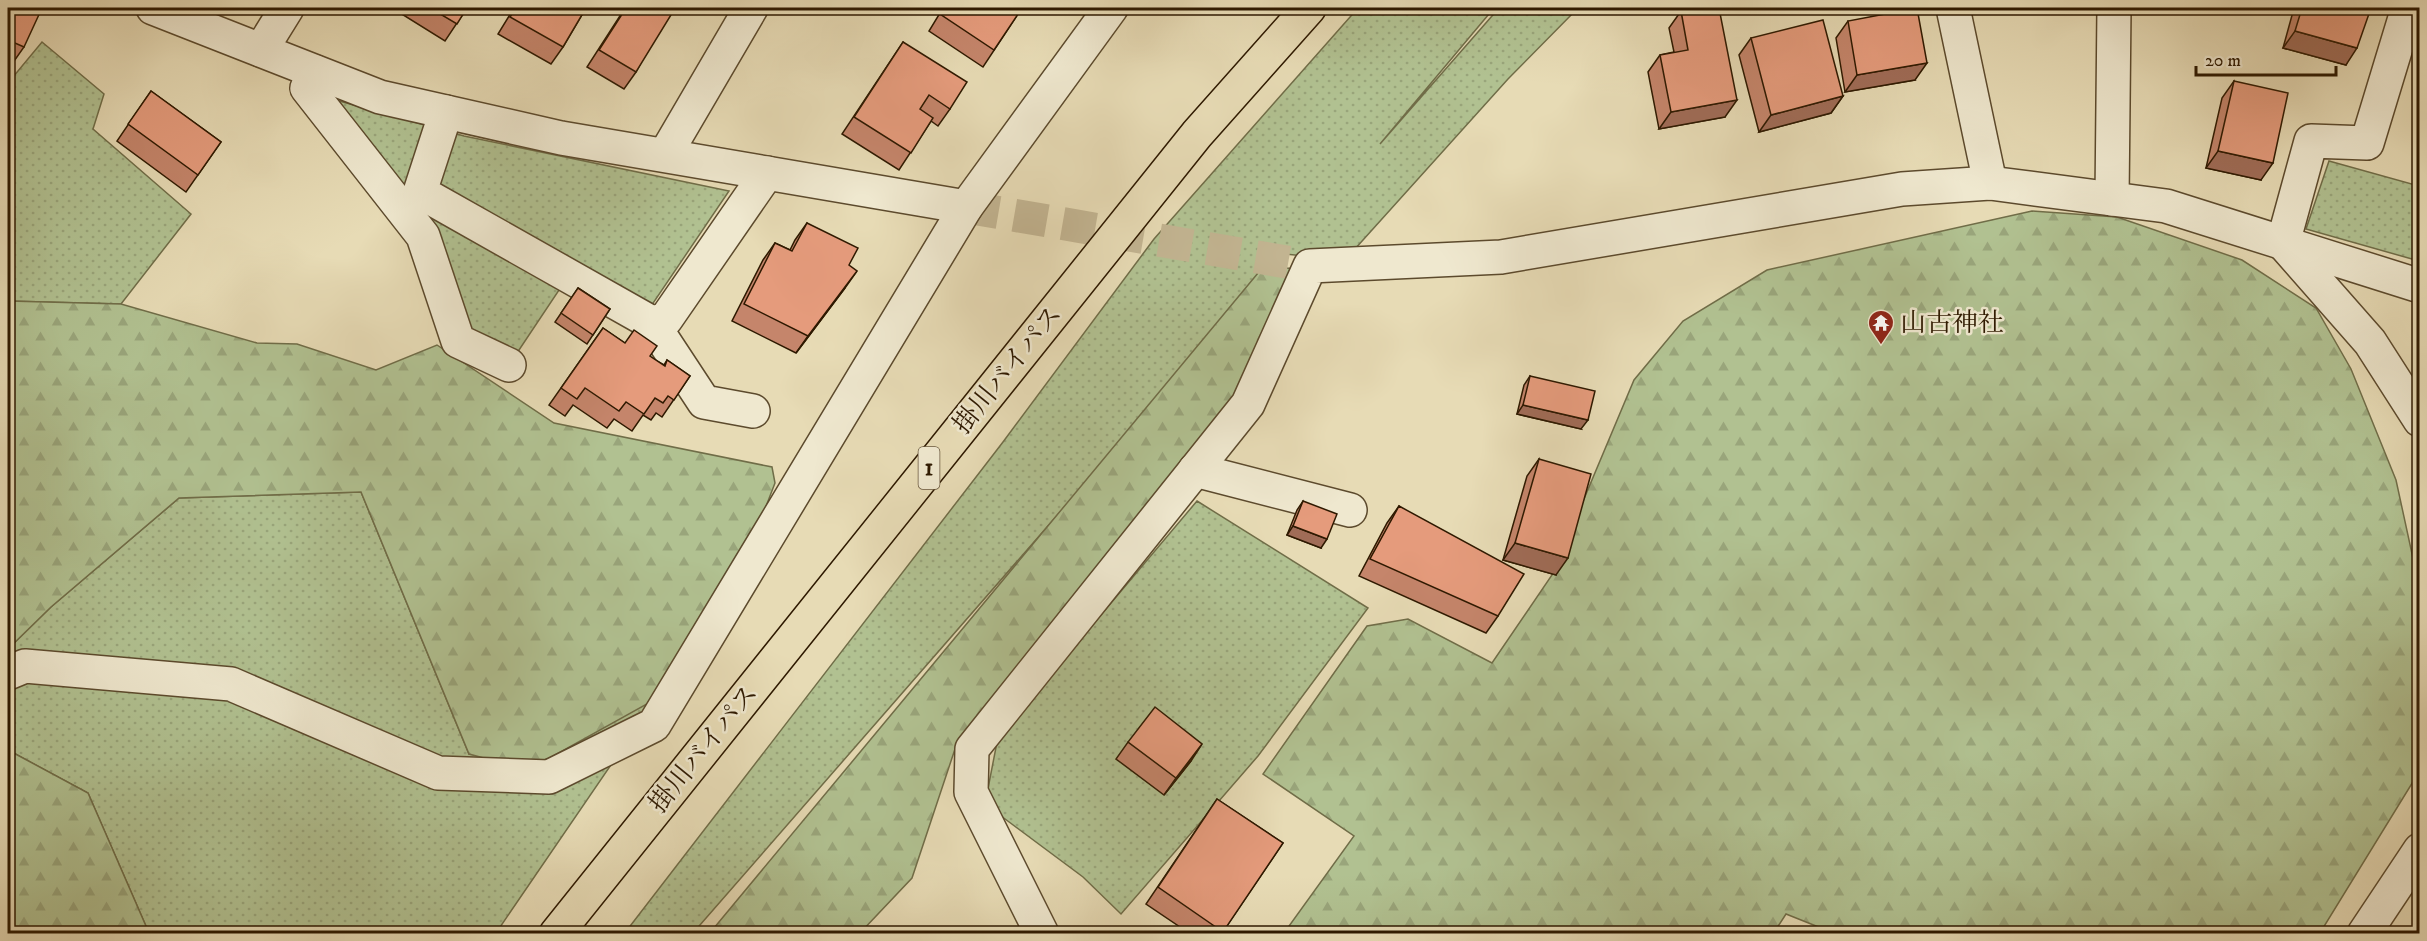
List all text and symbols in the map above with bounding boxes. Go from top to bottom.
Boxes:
scale bar [2196,39,2336,77]
text: 20 m [2205,50,2241,72]
street label: 掛川バイパス [946,299,1070,441]
place label: 山古神社 [1900,307,2004,340]
temple icon: 山古神社 [1866,308,1896,346]
road number: 1 [918,447,940,489]
street label: 掛川バイパス [642,678,766,820]

